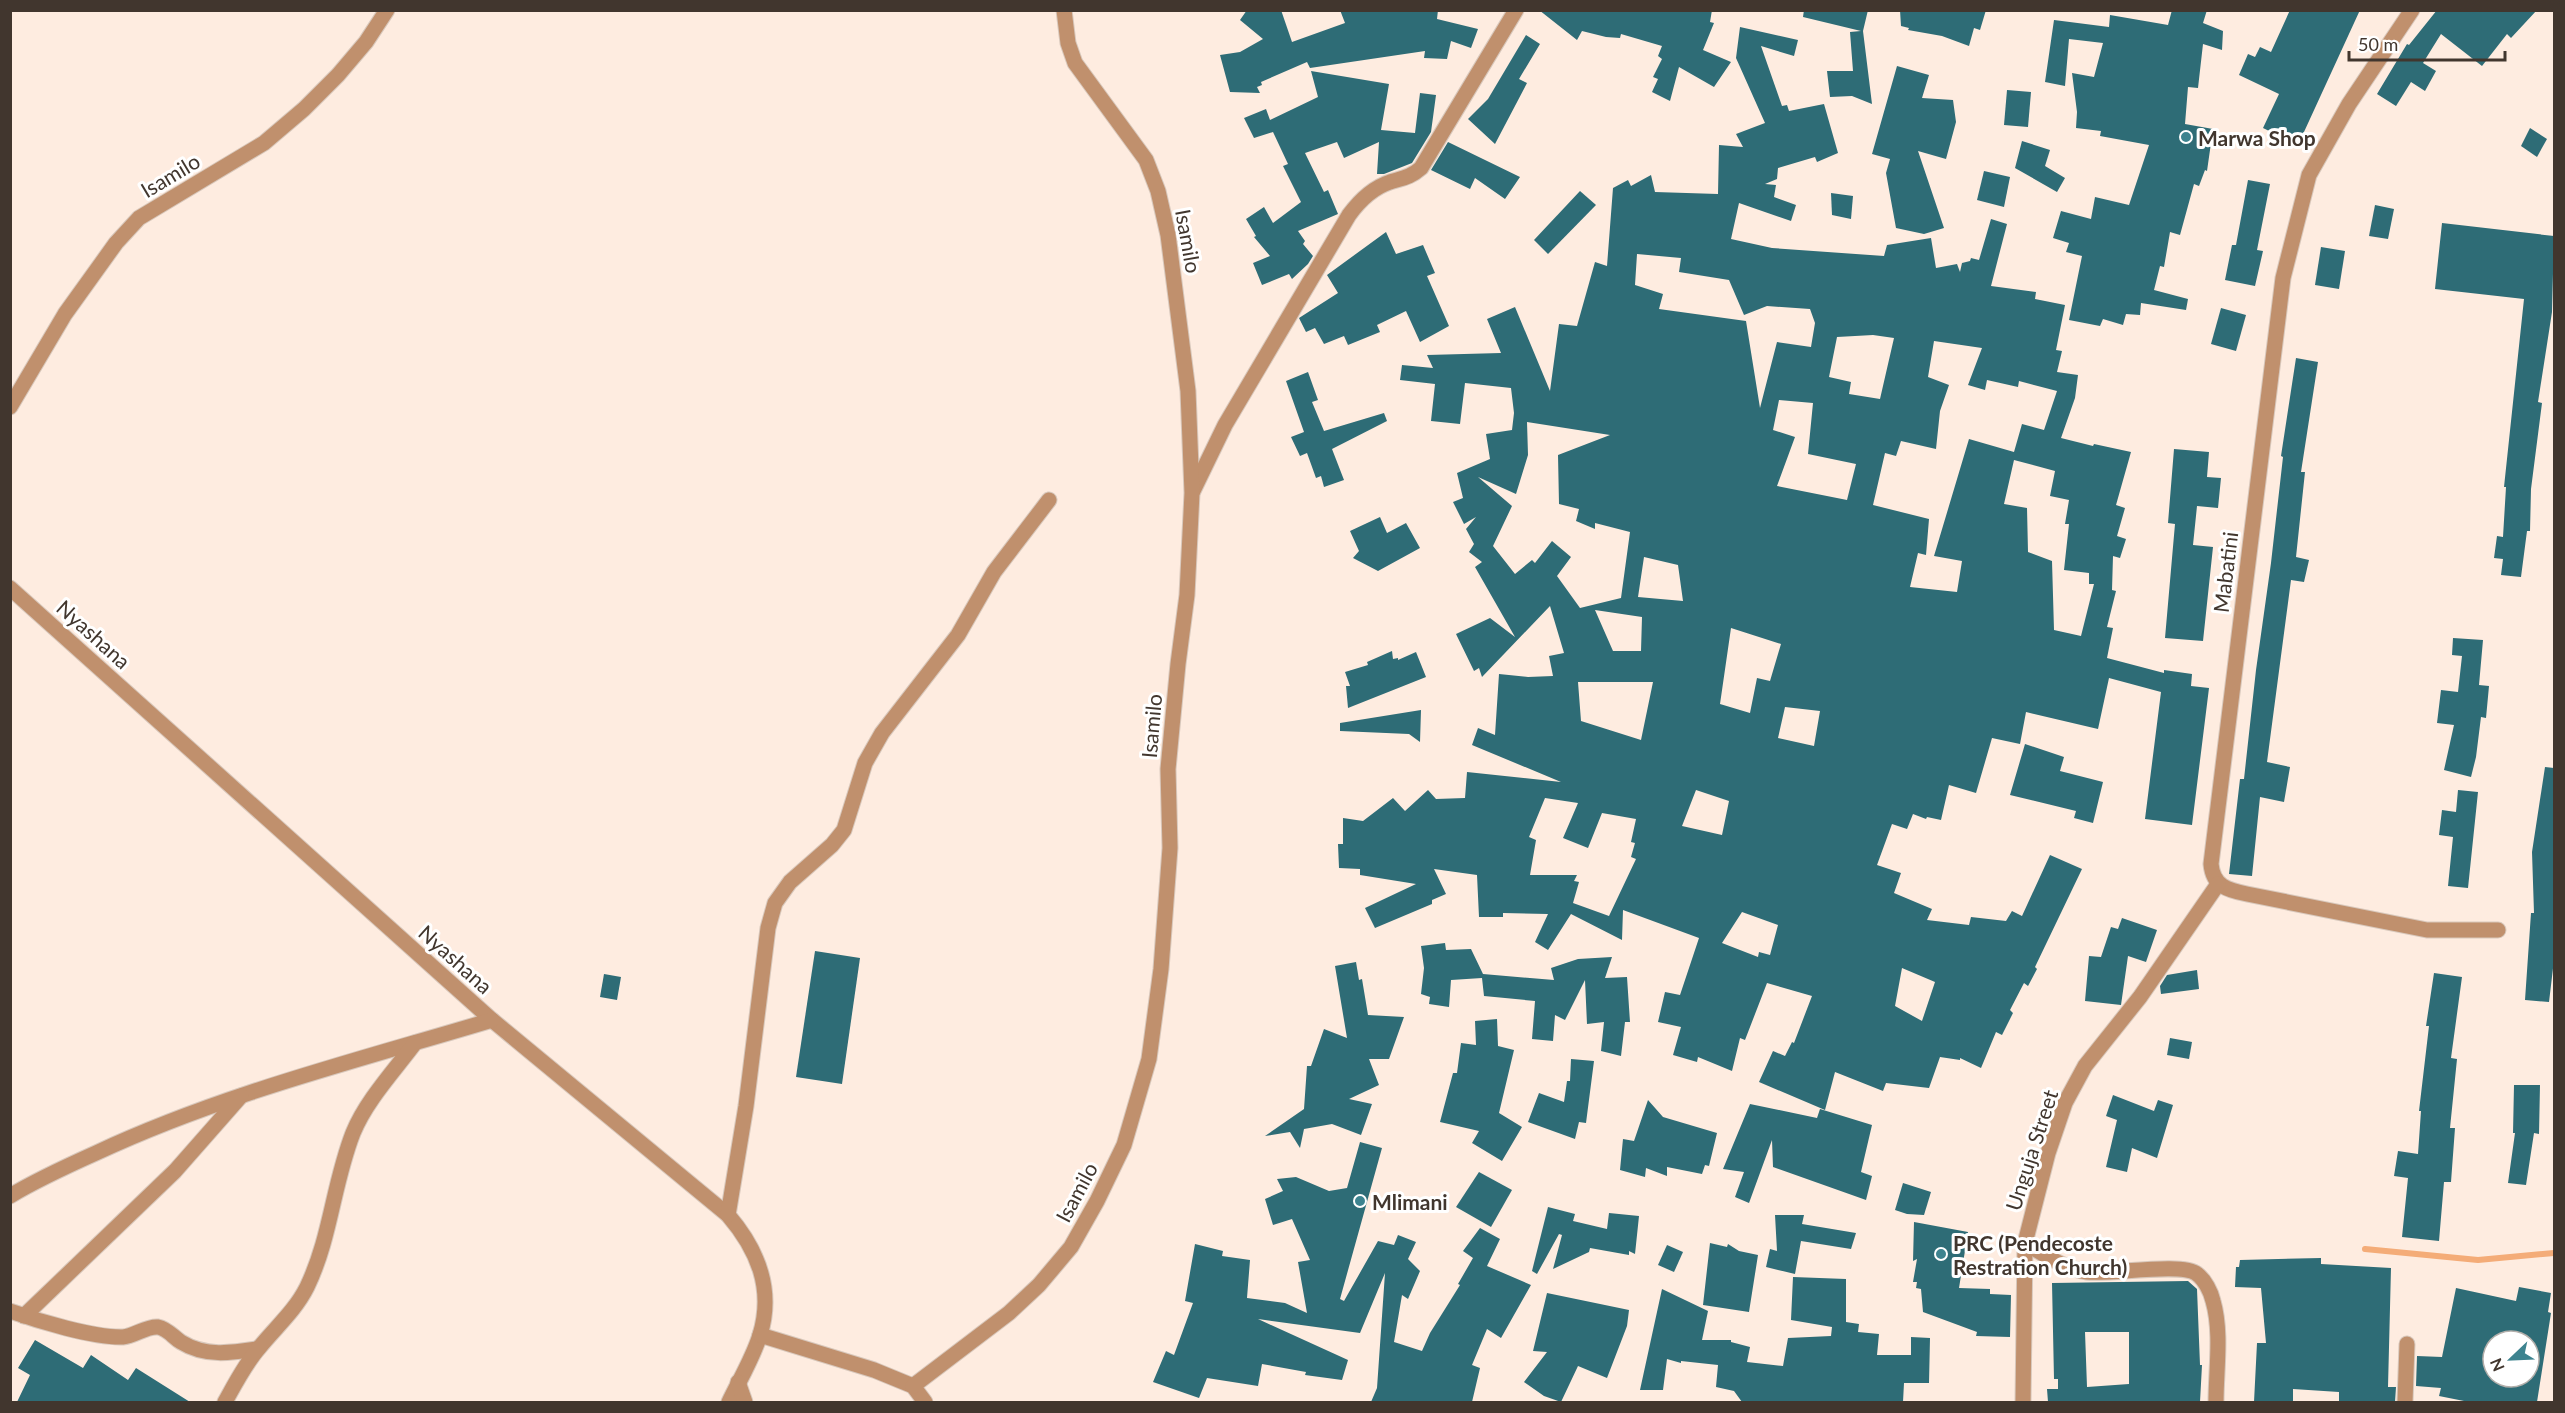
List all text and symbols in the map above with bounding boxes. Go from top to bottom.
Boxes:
scale bar [2349,24,2505,62]
text: 50 m [2358,33,2398,55]
place label: Marwa Shop [2198,125,2316,150]
marker: Marwa Shop [2179,130,2193,144]
street label: Isamilo [136,148,204,202]
street label: Isamilo [1171,207,1207,275]
street label: Mabatini [2208,530,2242,614]
street label: Nyashana [52,595,136,673]
street label: Isamilo [1136,693,1166,759]
street label: Nyashana [414,920,498,998]
street label: Unguja Street [2000,1086,2062,1214]
street label: Isamilo [1050,1158,1102,1226]
place label: Mlimani [1372,1189,1448,1214]
marker: Mlimani [1353,1194,1367,1208]
place label: PRC (Pendecoste Restration Church) [1953,1230,2127,1279]
marker: PRC (Pendecoste Restration Church) [1934,1247,1948,1261]
north arrow [2481,1329,2541,1389]
text: N [2486,1356,2508,1374]

